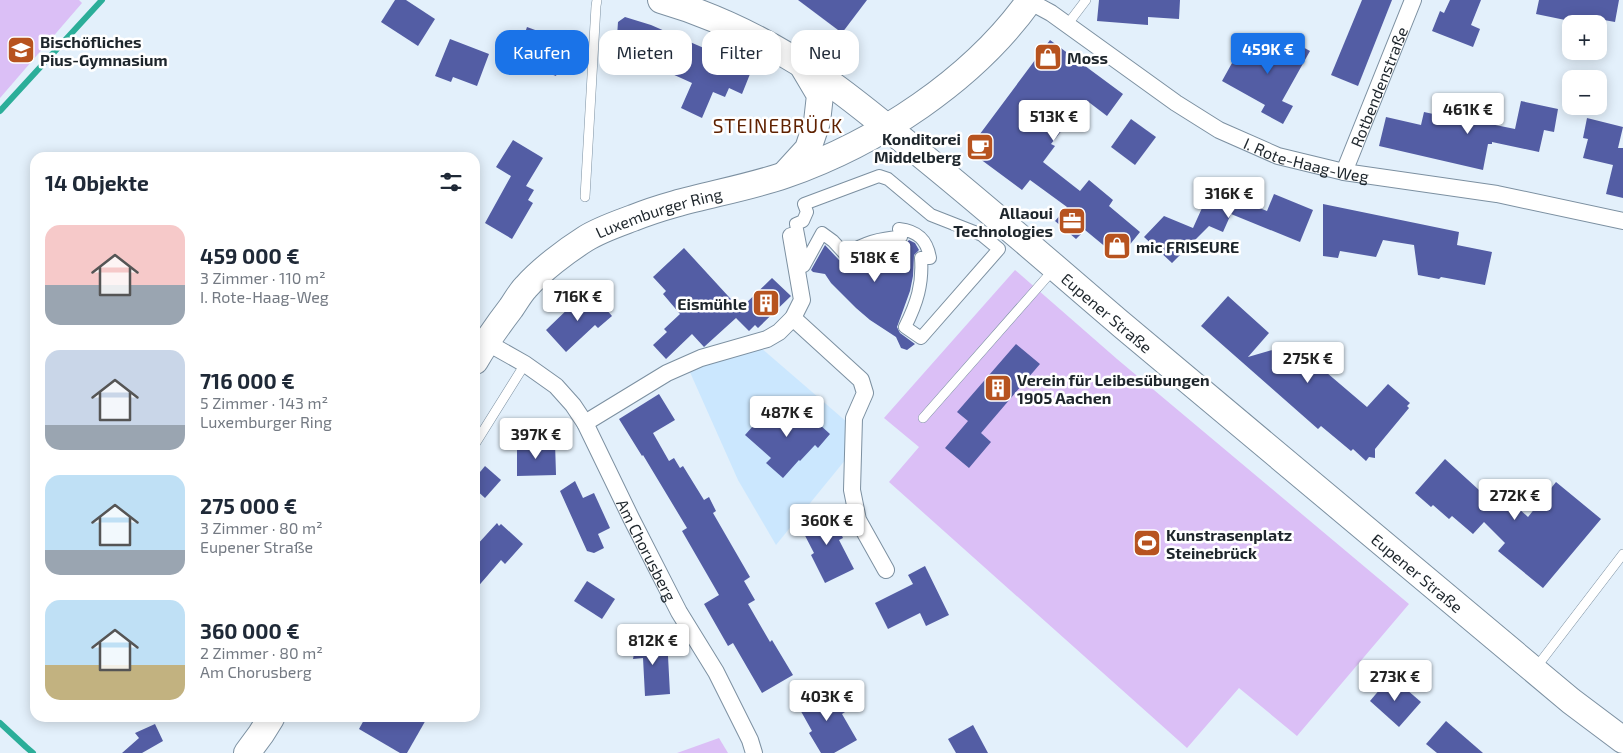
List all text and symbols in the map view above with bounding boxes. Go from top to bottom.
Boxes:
map controls [1562,15,1607,115]
button: + [1562,15,1607,60]
street label: Rotbendenstraße [1346,24,1411,150]
chip: Kaufen [495,30,589,75]
chip: Mieten [599,30,692,75]
chip: Filter [702,30,781,75]
chip: Neu [791,30,859,75]
place label: Bischöfliches Pius-Gymnasium [40,32,168,70]
pin: 459K € [1227,32,1309,75]
school or university icon: Bischöfliches Pius-Gymnasium [6,35,36,65]
text: 459K € [1242,39,1294,58]
shop icon: Moss [1033,42,1063,72]
place label: Moss [1067,48,1108,67]
button: − [1562,70,1607,115]
pin: 461K € [1427,92,1509,135]
text: 461K € [1443,99,1493,118]
pin: 513K € [1013,100,1095,142]
text: 513K € [1030,106,1078,125]
district label: STEINEBRÜCK [713,114,843,137]
place label: Konditorei Middelberg [874,129,962,166]
cafe icon: Konditorei Middelberg [965,132,995,162]
street label: I. Rote-Haag-Weg [1241,133,1370,185]
icon: filters [437,168,465,196]
text: 14 Objekte [45,170,149,195]
pin: 316K € [1188,176,1270,219]
street label: Luxemburger Ring [592,183,724,241]
text: 316K € [1204,183,1254,202]
place label: Allaoui Technologies [953,203,1053,240]
office icon: Allaoui Technologies [1057,206,1087,236]
shop icon: mic FRISEURE [1102,231,1132,261]
place label: mic FRISEURE [1136,237,1239,256]
pin: 518K € [834,240,916,283]
text: 459 000 € [200,243,300,268]
icon: home [85,245,145,305]
text: 518K € [850,247,900,266]
text: 3 Zimmer · 110 m² [200,268,326,287]
street label: Eupener Straße [1058,268,1157,356]
pin: 716K € [537,280,619,322]
text: 716K € [554,286,602,305]
text: I. Rote-Haag-Weg [200,287,329,306]
building icon: Eismühle [751,288,781,318]
place label: Eismühle [677,294,747,313]
pin: 275K € [1267,342,1349,384]
text: 275K € [1283,348,1333,367]
text: 716 000 € [200,368,295,393]
icon: home [85,370,145,430]
place label: Verein für Leibesübungen 1905 Aachen [1017,370,1210,407]
building icon: Verein für Leibesübungen 1905 Aachen [983,373,1013,403]
text: 5 Zimmer · 143 m² [200,393,328,412]
pin: 487K € [746,396,828,438]
text: 487K € [761,402,813,421]
text: Luxemburger Ring [200,412,332,431]
pin: 397K € [495,418,577,460]
text: 397K € [511,424,561,443]
pin: 272K € [1474,478,1556,521]
text: 272K € [1490,485,1540,504]
text: 275 000 € [200,493,297,518]
icon: home [85,495,145,555]
street label: Am Chorusberg [614,496,681,604]
pin: 360K € [786,504,868,546]
text: 360K € [801,510,853,529]
text: 3 Zimmer · 80 m² [200,518,323,537]
place label: Kunstrasenplatz Steinebrück [1166,525,1292,562]
sports icon: Kunstrasenplatz Steinebrück [1132,528,1162,558]
street label: Eupener Straße [1368,529,1467,616]
text: Eupener Straße [200,537,313,556]
text: 360 000 € [200,618,300,643]
icon: home [85,620,145,680]
pin: 812K € [612,624,694,666]
text: 812K € [628,630,678,649]
text: 2 Zimmer · 80 m² [200,643,323,662]
pin: 273K € [1354,660,1436,702]
text: Am Chorusberg [200,662,312,681]
text: 273K € [1370,666,1420,685]
pin: 403K € [786,680,868,722]
text: 403K € [800,686,854,705]

